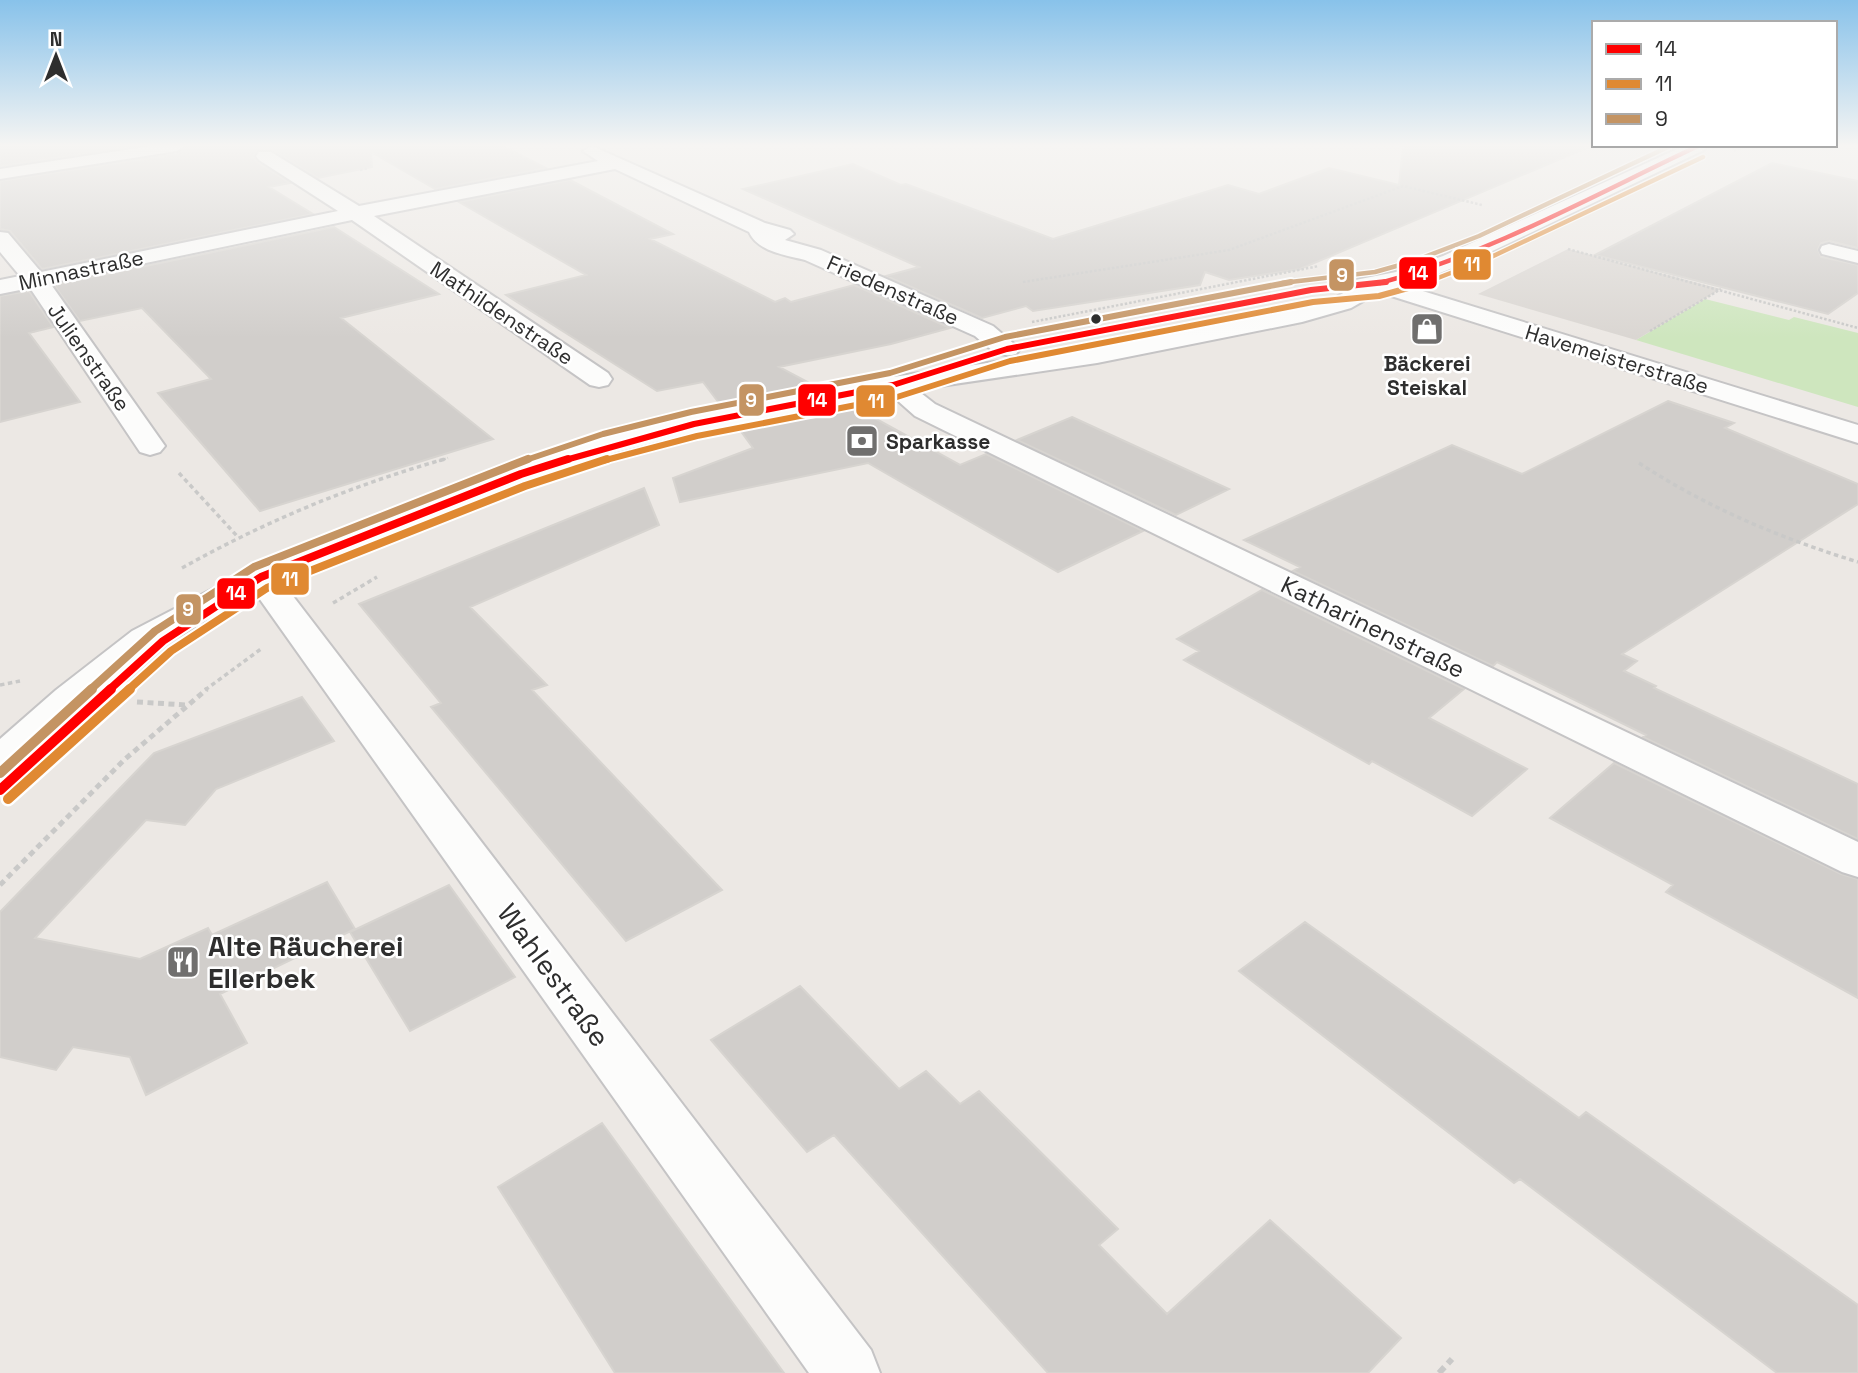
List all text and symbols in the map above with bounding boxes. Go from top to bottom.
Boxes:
north arrow [21,21,91,91]
legend [1592,21,1837,147]
text: N [50,27,62,52]
text: 14 [1655,35,1677,62]
text: 11 [1655,70,1673,97]
text: 9 [1655,105,1668,132]
street label: Minnastraße [16,244,146,296]
line badge: 11 [1452,248,1492,281]
street label: Friedenstraße [823,249,963,331]
text: 11 [1463,252,1481,277]
street label: Mathildenstraße [425,255,579,371]
line badge: 14 [1398,256,1438,290]
line badge: 9 [1328,258,1355,292]
text: 14 [1408,261,1428,286]
text: 9 [1336,263,1348,288]
street label: Julienstraße [42,298,136,416]
shop icon: Bäckerei Steiskal [1408,310,1446,348]
unlabelled marker [1089,312,1103,326]
street label: Havemeisterstraße [1522,318,1712,400]
place label: Bäckerei Steiskal [1383,350,1471,401]
line badge: 9 [738,383,765,417]
line badge: 14 [797,383,837,417]
line badge: 11 [855,384,896,418]
text: 9 [745,388,757,413]
text: 14 [807,388,827,413]
text: 11 [867,389,885,414]
bank icon: Sparkasse [843,422,881,460]
place label: Sparkasse [886,428,990,455]
line badge: 11 [270,562,310,596]
text: 11 [281,567,299,592]
street label: Katharinenstraße [1276,569,1470,685]
line badge: 14 [216,577,256,610]
text: 14 [226,581,246,606]
line badge: 9 [175,593,202,626]
text: 9 [182,597,194,622]
street label: Wahlestraße [490,896,618,1054]
place label: Alte Räucherei Ellerbek [208,928,403,996]
restaurant icon: Alte Räucherei Ellerbek [164,943,202,981]

